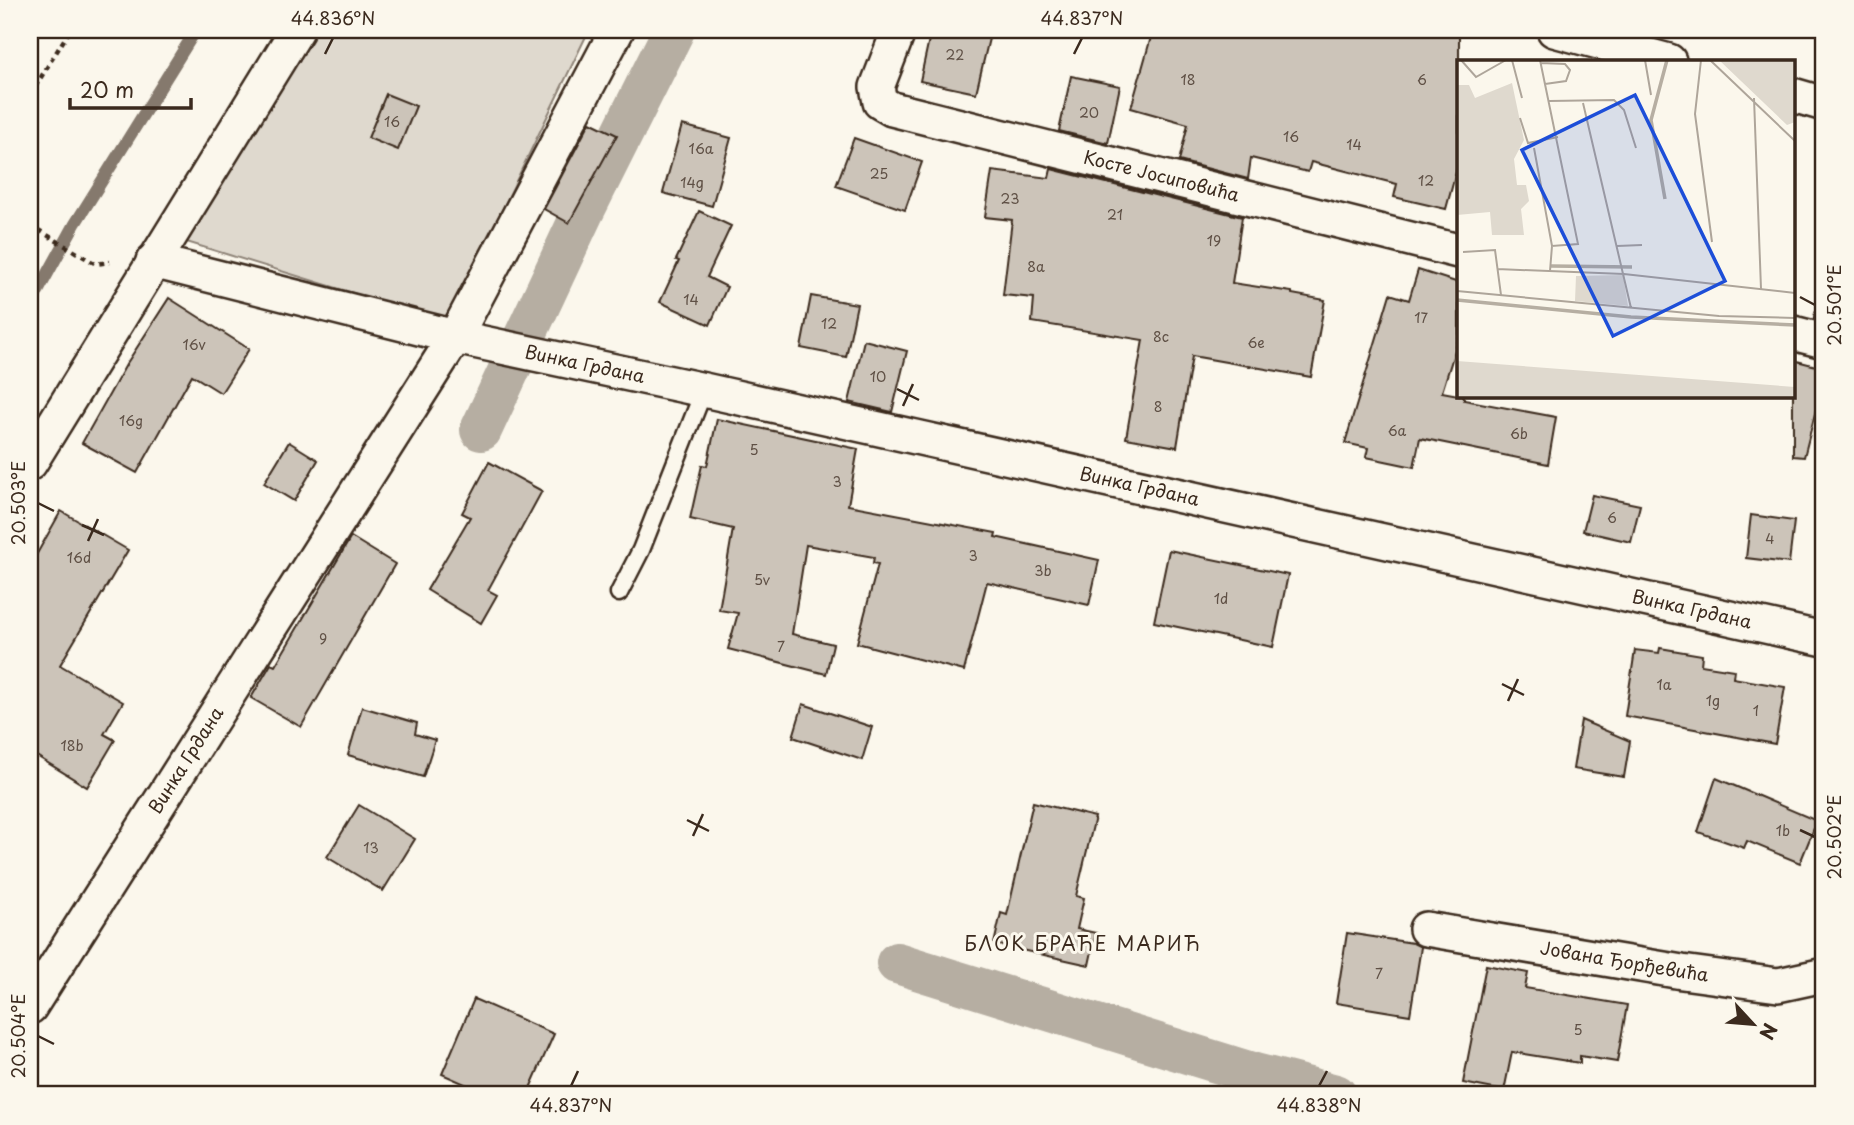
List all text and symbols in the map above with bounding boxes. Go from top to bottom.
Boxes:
text: 44.836°N [291,4,375,31]
text: 44.837°N [1041,4,1123,31]
house number: 22 [946,44,964,65]
inset map [1457,60,1794,397]
scale bar [70,66,191,110]
house number: 18 [1180,69,1196,90]
house number: 6 [1417,69,1427,90]
text: 20 m [80,73,134,105]
house number: 20 [1079,102,1099,123]
house number: 16 [384,111,400,132]
house number: 16 [1283,126,1299,147]
house number: 14 [1346,134,1362,155]
house number: 16a [689,138,714,159]
street label: Косте Јосиповића [1081,143,1243,208]
house number: 25 [870,163,888,184]
house number: 12 [1418,170,1434,191]
house number: 14g [680,172,704,193]
house number: 23 [1001,188,1019,209]
house number: 21 [1107,204,1123,225]
house number: 19 [1207,230,1221,251]
house number: 8a [1027,256,1045,277]
text: 20.501°E [1820,264,1847,346]
house number: 14 [683,289,699,310]
house number: 17 [1414,307,1428,328]
house number: 12 [821,313,837,334]
house number: 8c [1153,326,1169,347]
house number: 6e [1247,332,1265,353]
house number: 16v [182,334,206,355]
street label: Винка Грдана [523,337,648,389]
house number: 10 [870,366,886,387]
house number: 8 [1154,396,1162,417]
house number: 16g [119,410,143,431]
house number: 6a [1388,420,1407,441]
house number: 6b [1510,423,1528,444]
house number: 5 [749,439,759,460]
street label: Винка Грдана [1077,459,1203,512]
text: 20.503°E [4,461,31,545]
house number: 3 [832,471,842,492]
house number: 6 [1607,507,1617,528]
house number: 4 [1765,528,1775,549]
house number: 3 [968,545,978,566]
house number: 16d [67,547,91,568]
house number: 3b [1034,560,1052,581]
house number: 5v [754,569,770,590]
street label: Винка Грдана [1630,582,1755,635]
house number: 1d [1214,588,1228,609]
house number: 9 [319,628,327,649]
house number: 7 [777,636,785,657]
house number: 1a [1657,674,1672,695]
house number: 1g [1706,690,1720,711]
street label: Винка Грдана [141,700,230,818]
house number: 1 [1753,700,1759,721]
house number: 18b [60,735,84,756]
text: 20.502°E [1820,794,1847,880]
house number: 1b [1776,820,1790,841]
house number: 13 [363,837,379,858]
district label: БЛОК БРАЋЕ МАРИЋ [964,929,1202,957]
street label: Јована Ђорђевића [1538,933,1711,988]
house number: 7 [1375,963,1383,984]
north arrow [1717,988,1787,1058]
text: 20.504°E [4,994,31,1078]
house number: 5 [1573,1019,1583,1040]
text: N [1753,1019,1785,1045]
text: 44.837°N [530,1091,612,1118]
text: 44.838°N [1276,1091,1362,1118]

